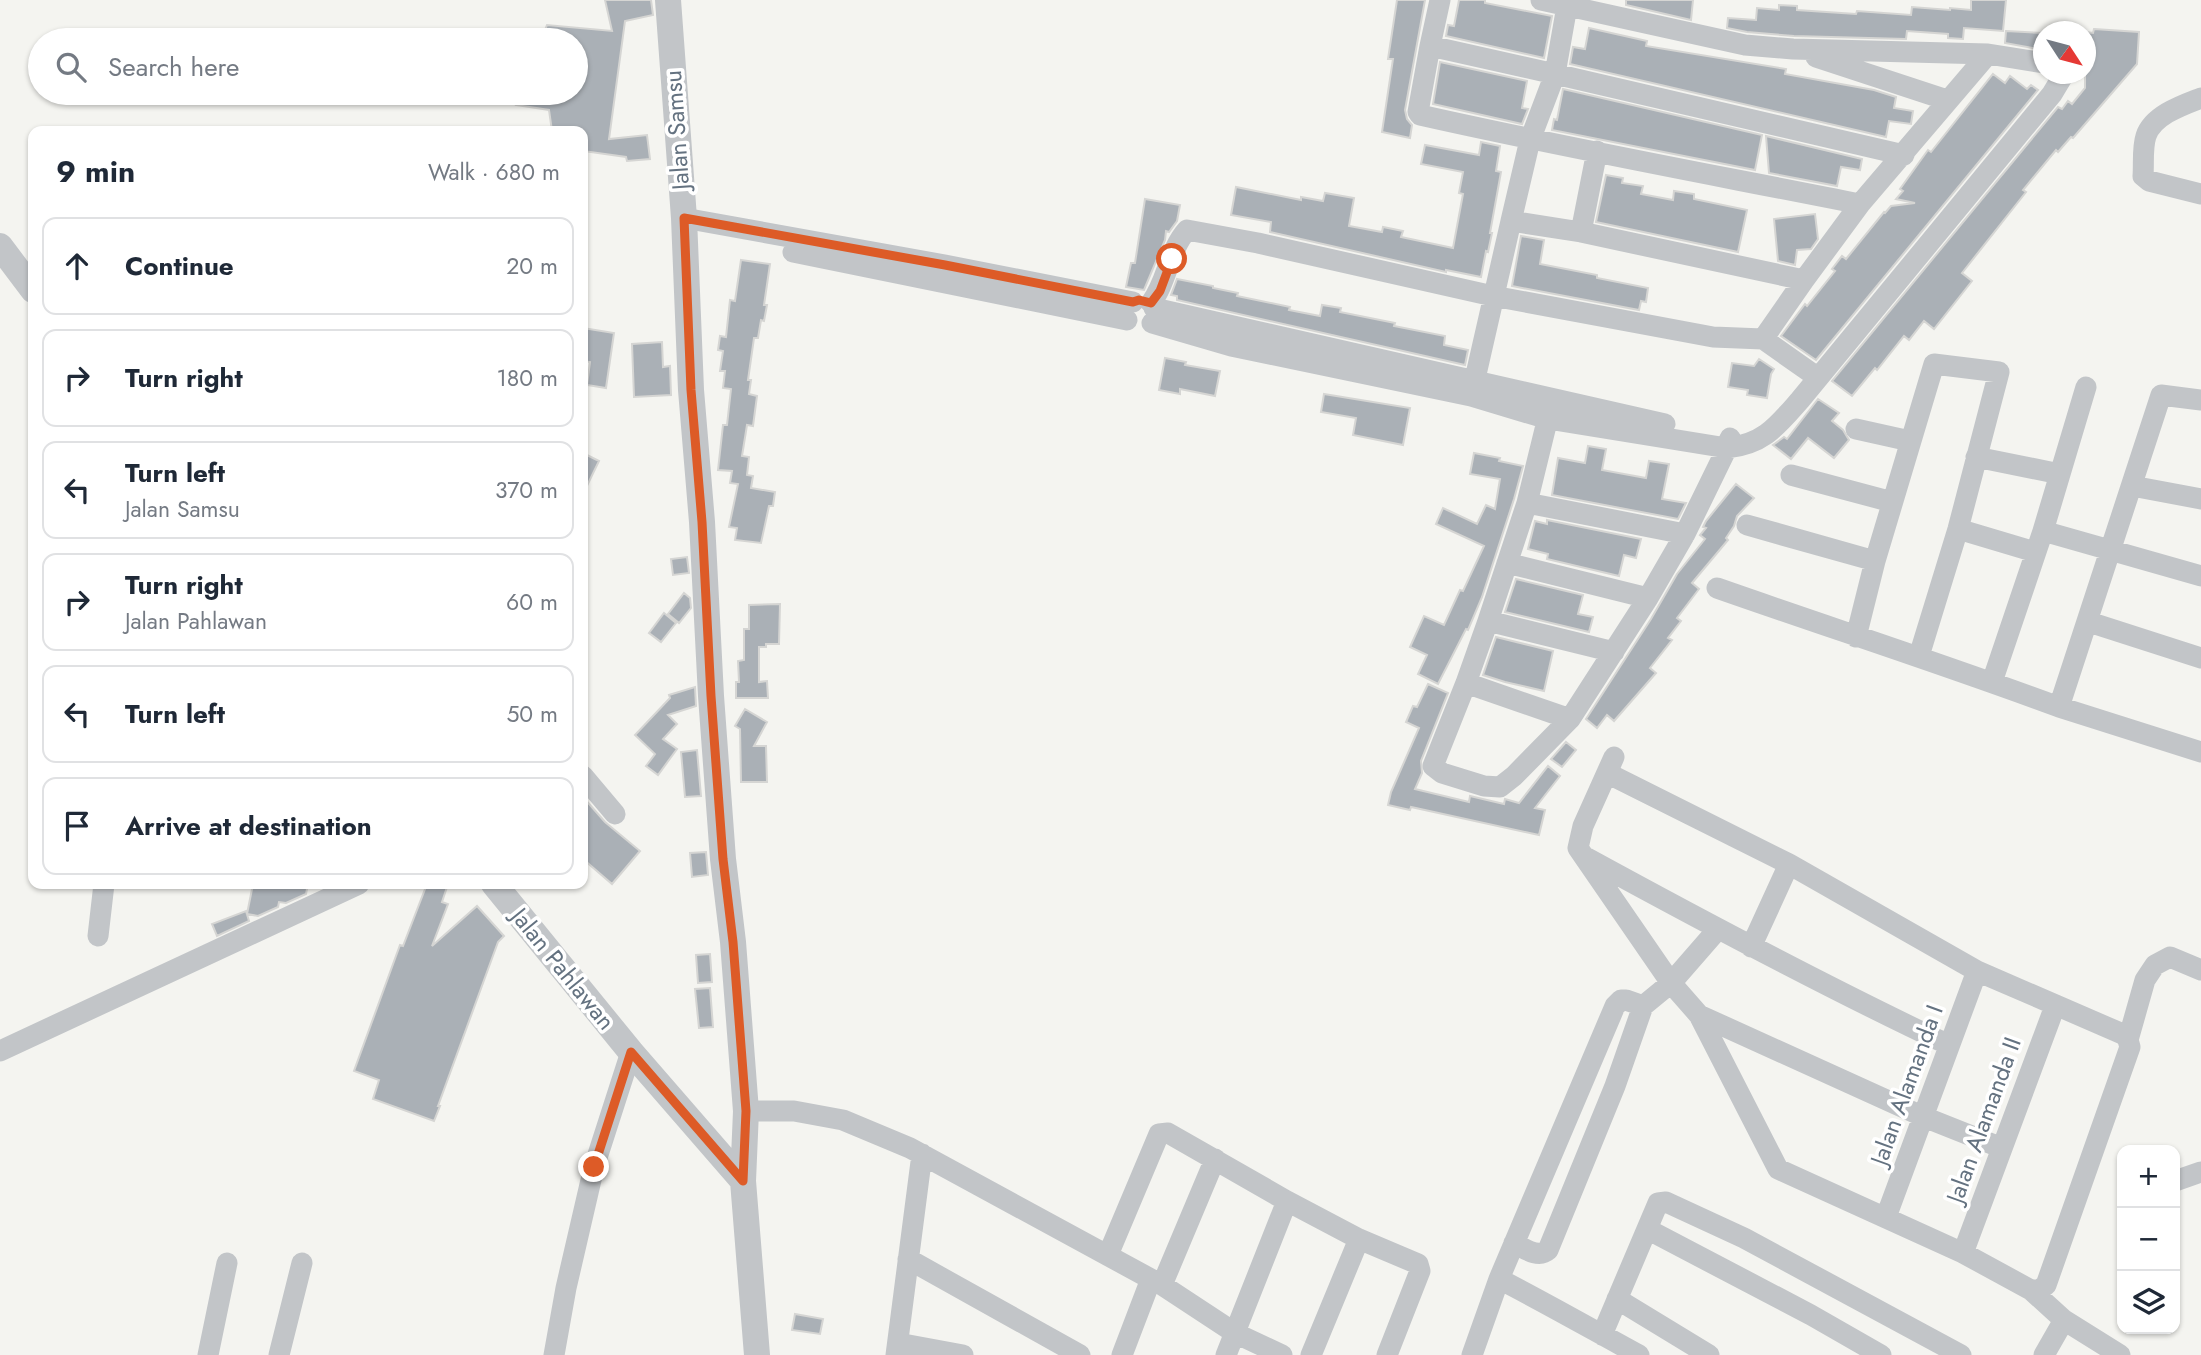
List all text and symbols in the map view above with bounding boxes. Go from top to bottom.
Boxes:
north arrow [2033,21,2096,84]
search box [28,28,588,105]
icon: search [52,48,90,86]
text: Search here [108,48,240,86]
street label: Jalan Samsu [655,69,698,194]
text: 9 min [56,150,135,193]
text: Walk · 680 m [428,155,560,189]
route start [1156,243,1187,274]
icon: ahead [58,247,96,285]
text: Continue [125,247,234,285]
text: 20 m [506,249,558,283]
icon: right [58,359,96,397]
text: Turn right [125,359,243,397]
text: 180 m [496,361,558,395]
text: Turn left [125,454,225,492]
icon: left [58,471,96,509]
text: 370 m [495,473,558,507]
text: Jalan Samsu [125,492,240,526]
text: Turn right [125,566,243,604]
icon: right [58,583,96,621]
text: 60 m [506,585,558,619]
text: Jalan Pahlawan [125,604,267,638]
icon: left [58,695,96,733]
text: Turn left [125,695,225,733]
text: 50 m [506,697,558,731]
icon: arrive [58,807,96,845]
text: Arrive at destination [125,807,372,845]
street label: Jalan Pahlawan [501,898,624,1037]
street label: Jalan Alamanda I [1860,1000,1952,1173]
street label: Jalan Alamanda II [1936,1032,2030,1210]
map controls [2117,1145,2180,1334]
button: + [2117,1145,2180,1208]
route end [578,1151,609,1182]
button: − [2117,1208,2180,1271]
button: layers [2117,1271,2180,1334]

